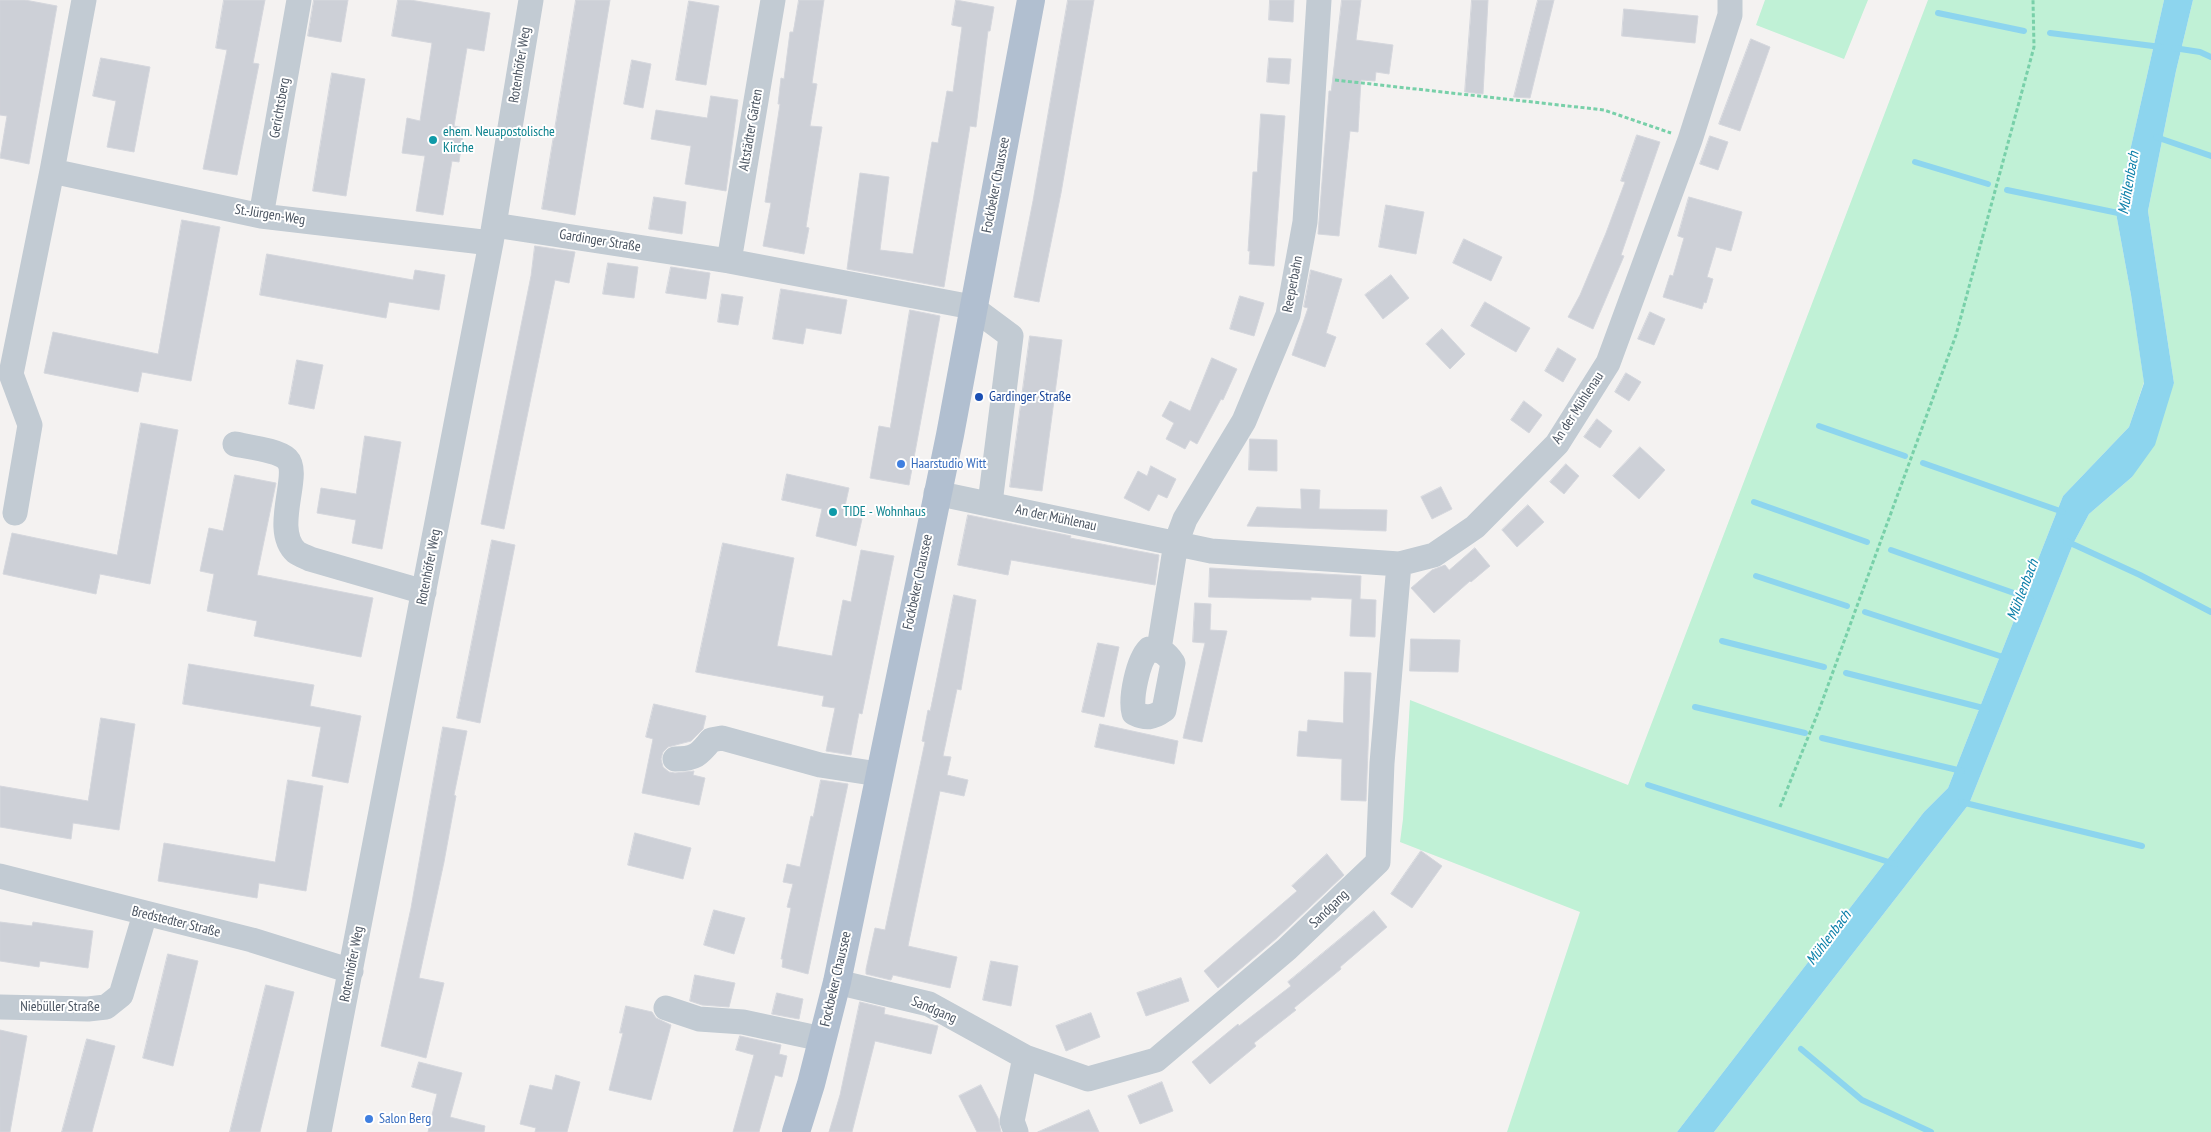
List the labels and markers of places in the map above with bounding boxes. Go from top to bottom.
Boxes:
place label: ehem. Neuapostolische Kirche [443,124,555,156]
marker: ehem. Neuapostolische Kirche [427,134,439,146]
place label: Gardinger Straße [989,389,1071,405]
marker: Gardinger Straße [973,391,985,403]
place label: Haarstudio Witt [911,456,986,472]
marker: Haarstudio Witt [895,458,907,470]
place label: TIDE - Wohnhaus [843,504,926,520]
marker: TIDE - Wohnhaus [827,506,839,518]
place label: Salon Berg [379,1111,431,1127]
marker: Salon Berg [363,1113,375,1125]

